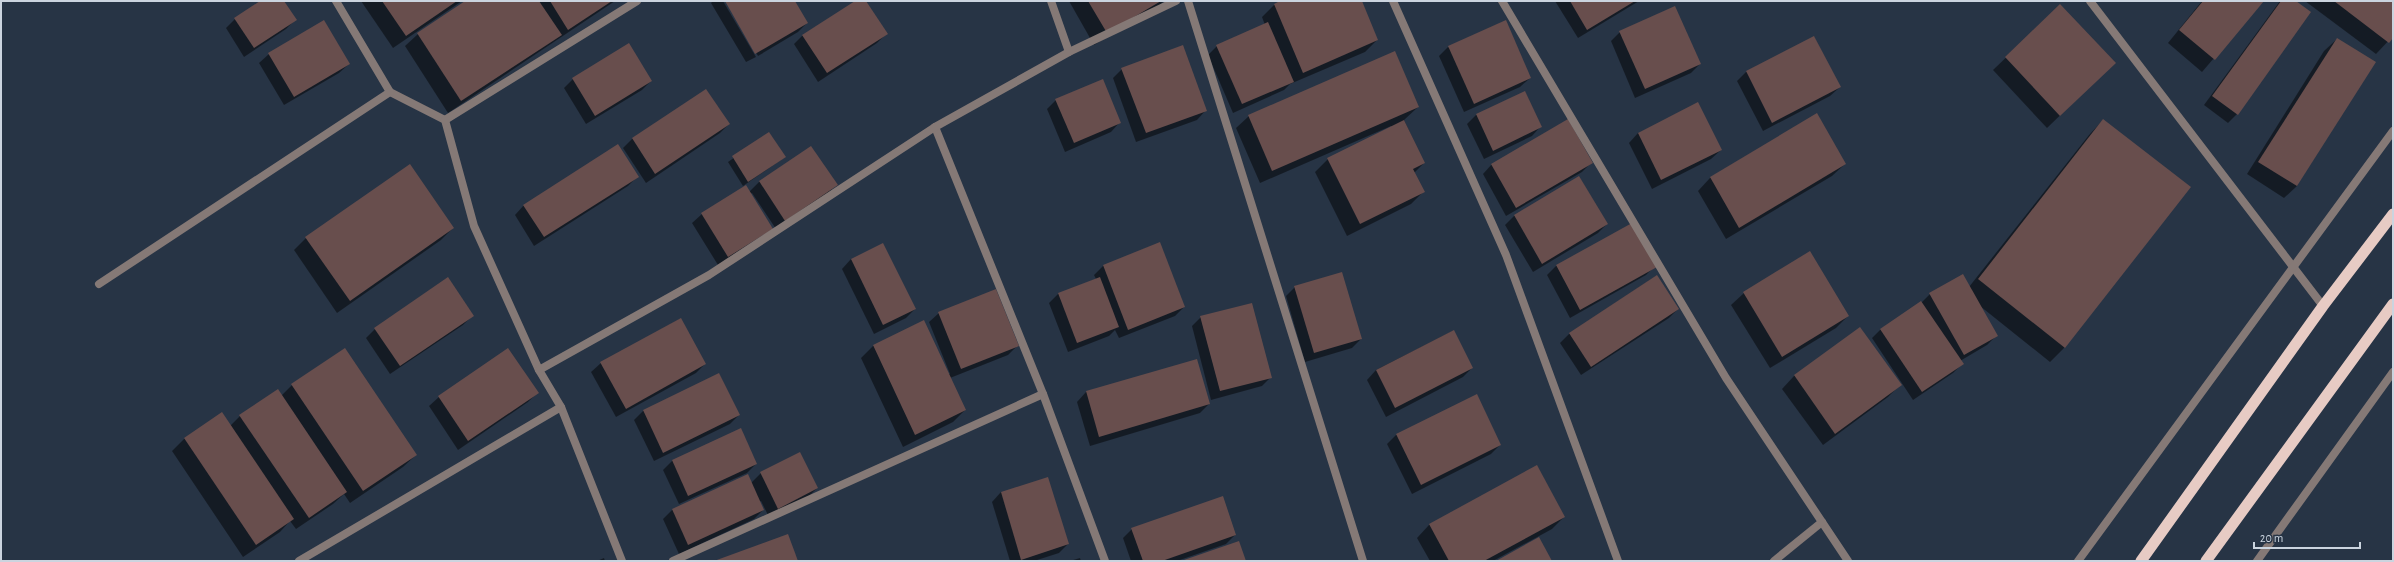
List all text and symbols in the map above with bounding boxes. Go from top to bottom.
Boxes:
scale bar [2254,524,2360,550]
text: 20 m [2260,532,2283,544]

